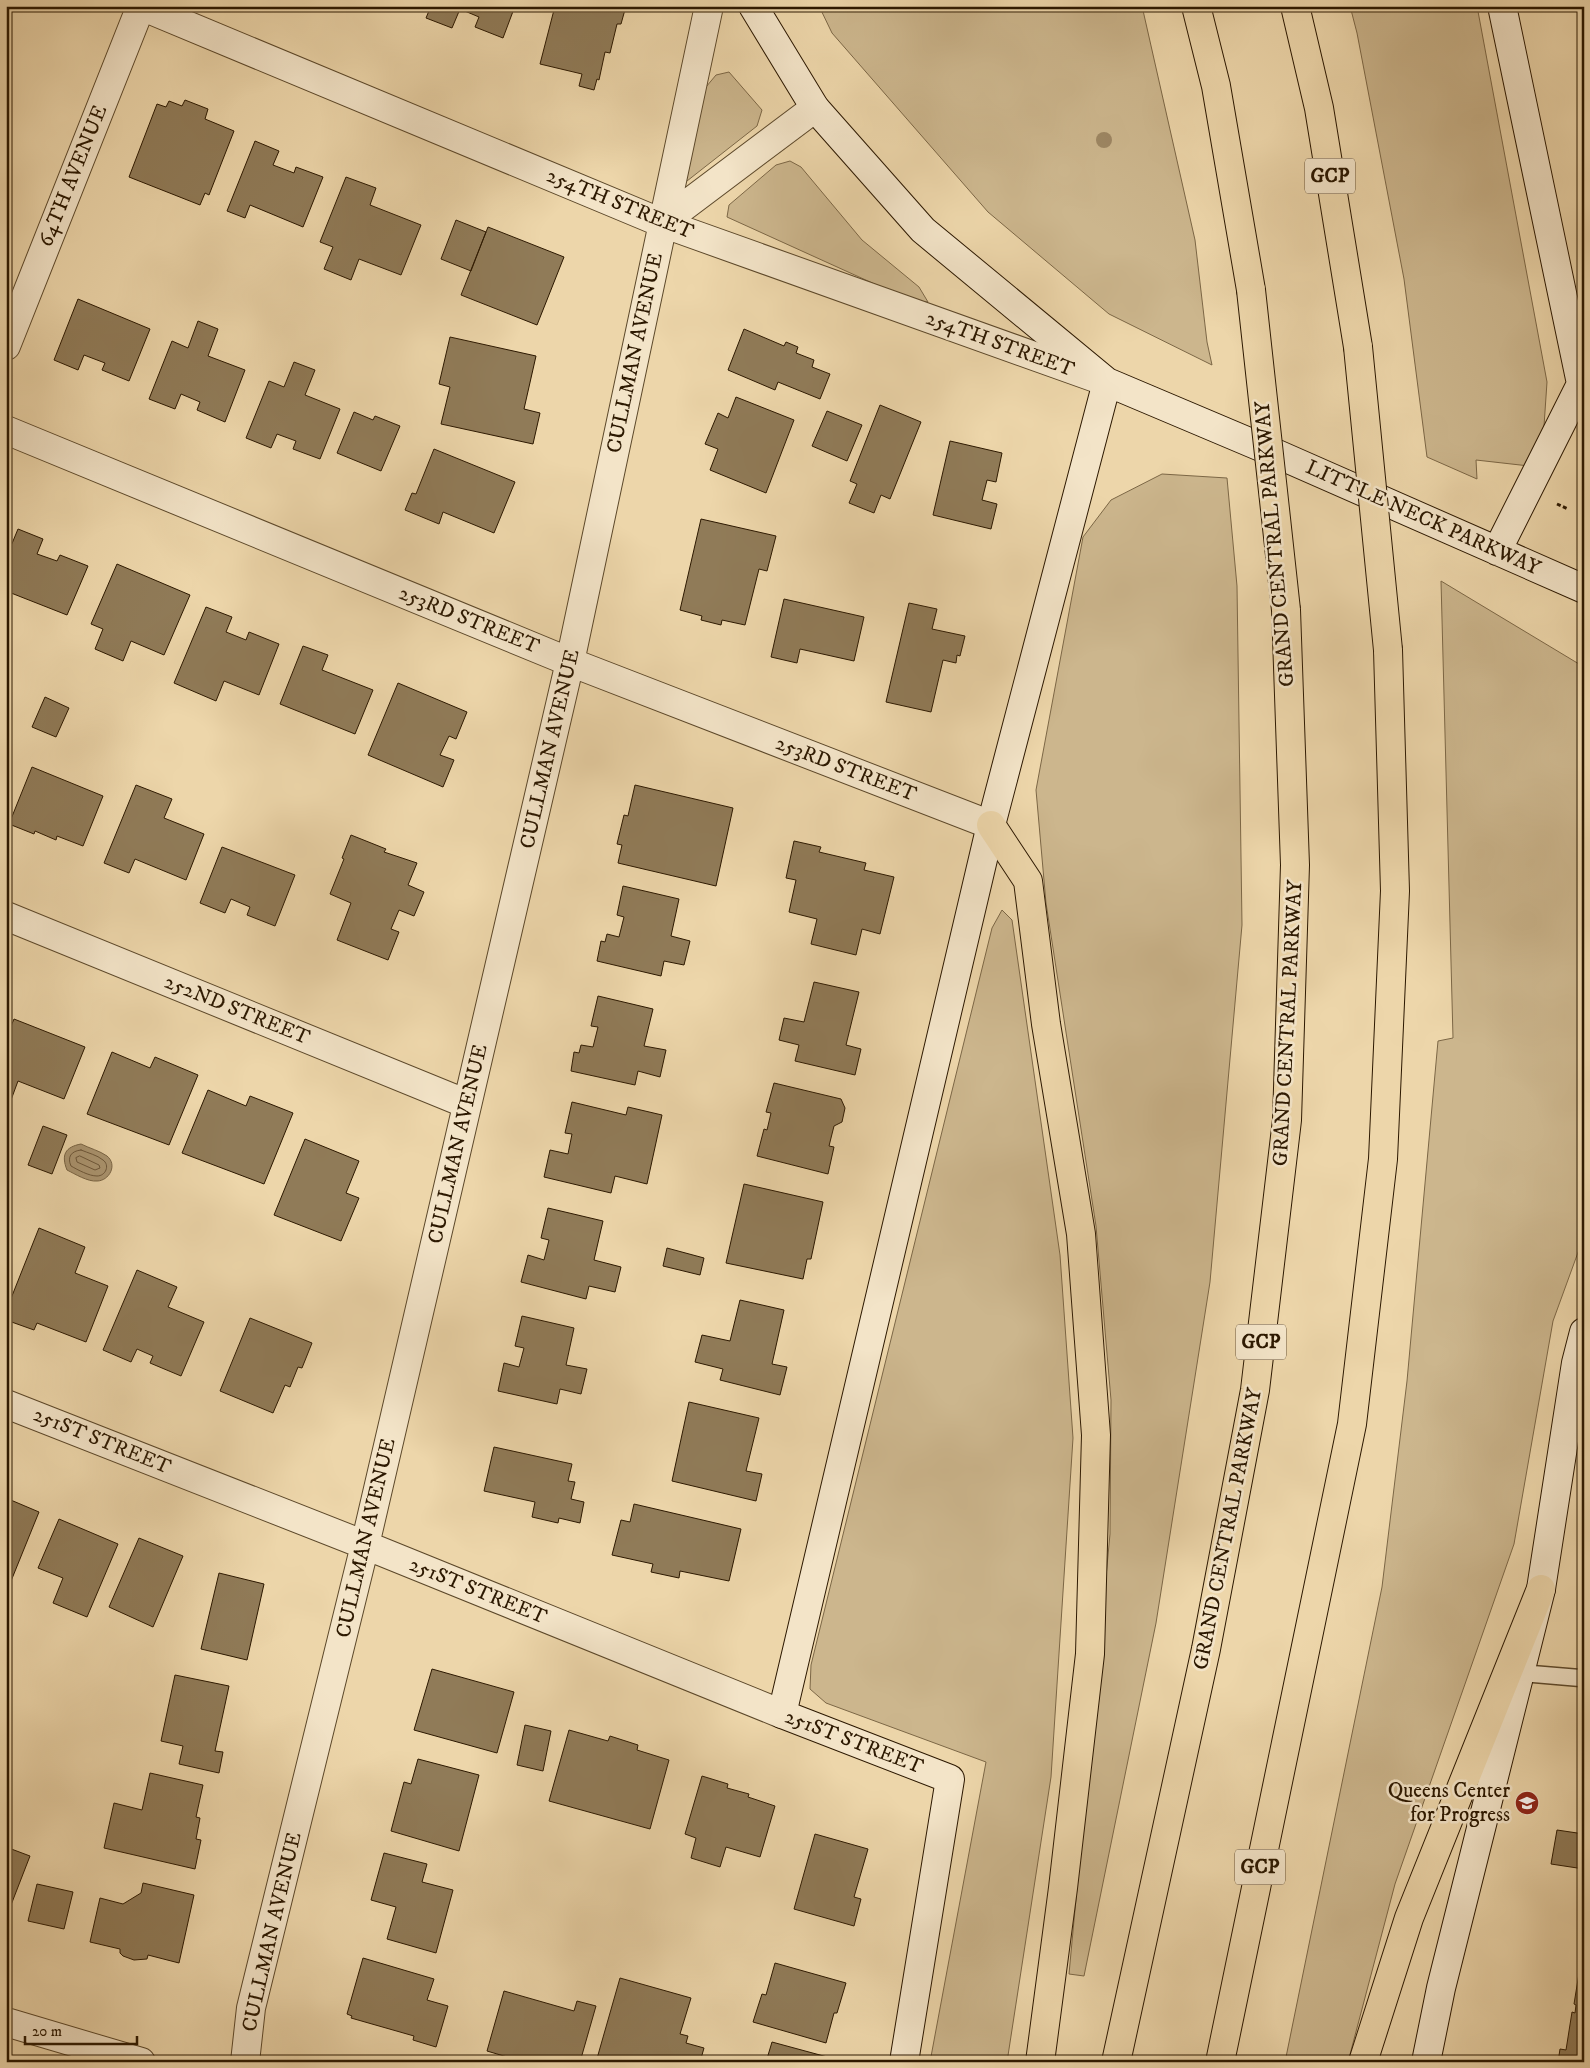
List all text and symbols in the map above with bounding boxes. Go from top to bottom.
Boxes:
street label: 64TH AVENUE [33,101,113,251]
road number: GCP [1305,158,1355,194]
street label: 254TH STREET [543,163,697,245]
street label: CULLMAN AVENUE [601,250,669,456]
street label: 254TH STREET [922,305,1078,383]
street label: GRAND CENTRAL PARKWAY [1249,399,1300,688]
street label: LITTLE NECK PARKWAY [1302,454,1545,582]
street label: 253RD STREET [395,580,543,660]
street label: CULLMAN AVENUE [514,647,586,851]
street label: 253RD STREET [772,730,920,808]
street label: GRAND CENTRAL PARKWAY [1268,878,1309,1167]
street label: 252ND STREET [160,969,314,1051]
street label: CULLMAN AVENUE [422,1042,494,1246]
road number: GCP [1236,1324,1286,1360]
street label: GRAND CENTRAL PARKWAY [1188,1385,1268,1672]
street label: 251ST STREET [29,1402,175,1480]
street label: CULLMAN AVENUE [330,1436,402,1640]
street label: 251ST STREET [405,1552,551,1630]
street label: 251ST STREET [781,1704,927,1780]
place label: Queens Center for Progress [1388,1778,1510,1828]
school or university icon: Queens Center for Progress [1514,1790,1540,1816]
street label: CULLMAN AVENUE [236,1830,308,2034]
road number: GCP [1235,1850,1285,1884]
scale bar [25,2013,138,2045]
text: 20 m [32,2022,62,2041]

